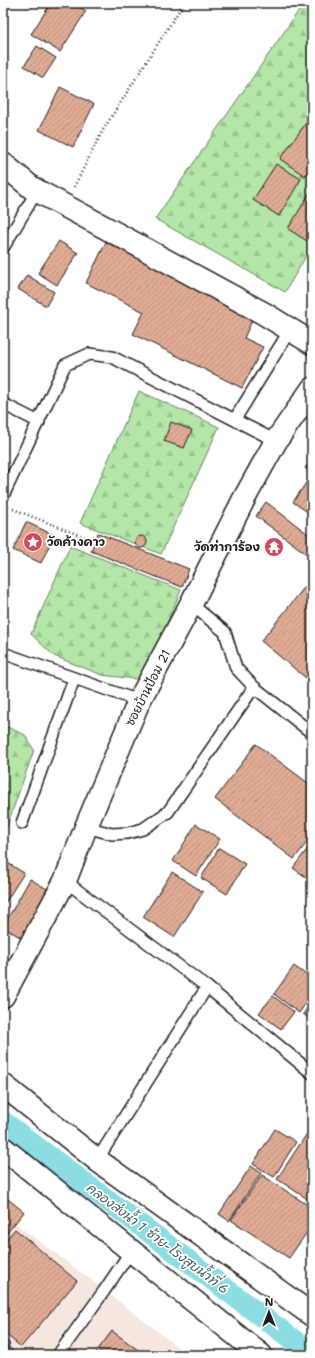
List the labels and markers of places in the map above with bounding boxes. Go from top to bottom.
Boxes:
place icon: วัดค้างคาว [22,531,44,553]
place label: วัดค้างคาว [47,534,105,550]
temple icon: วัดท่าการ้อง [263,536,285,558]
place label: วัดท่าการ้อง [194,539,260,555]

